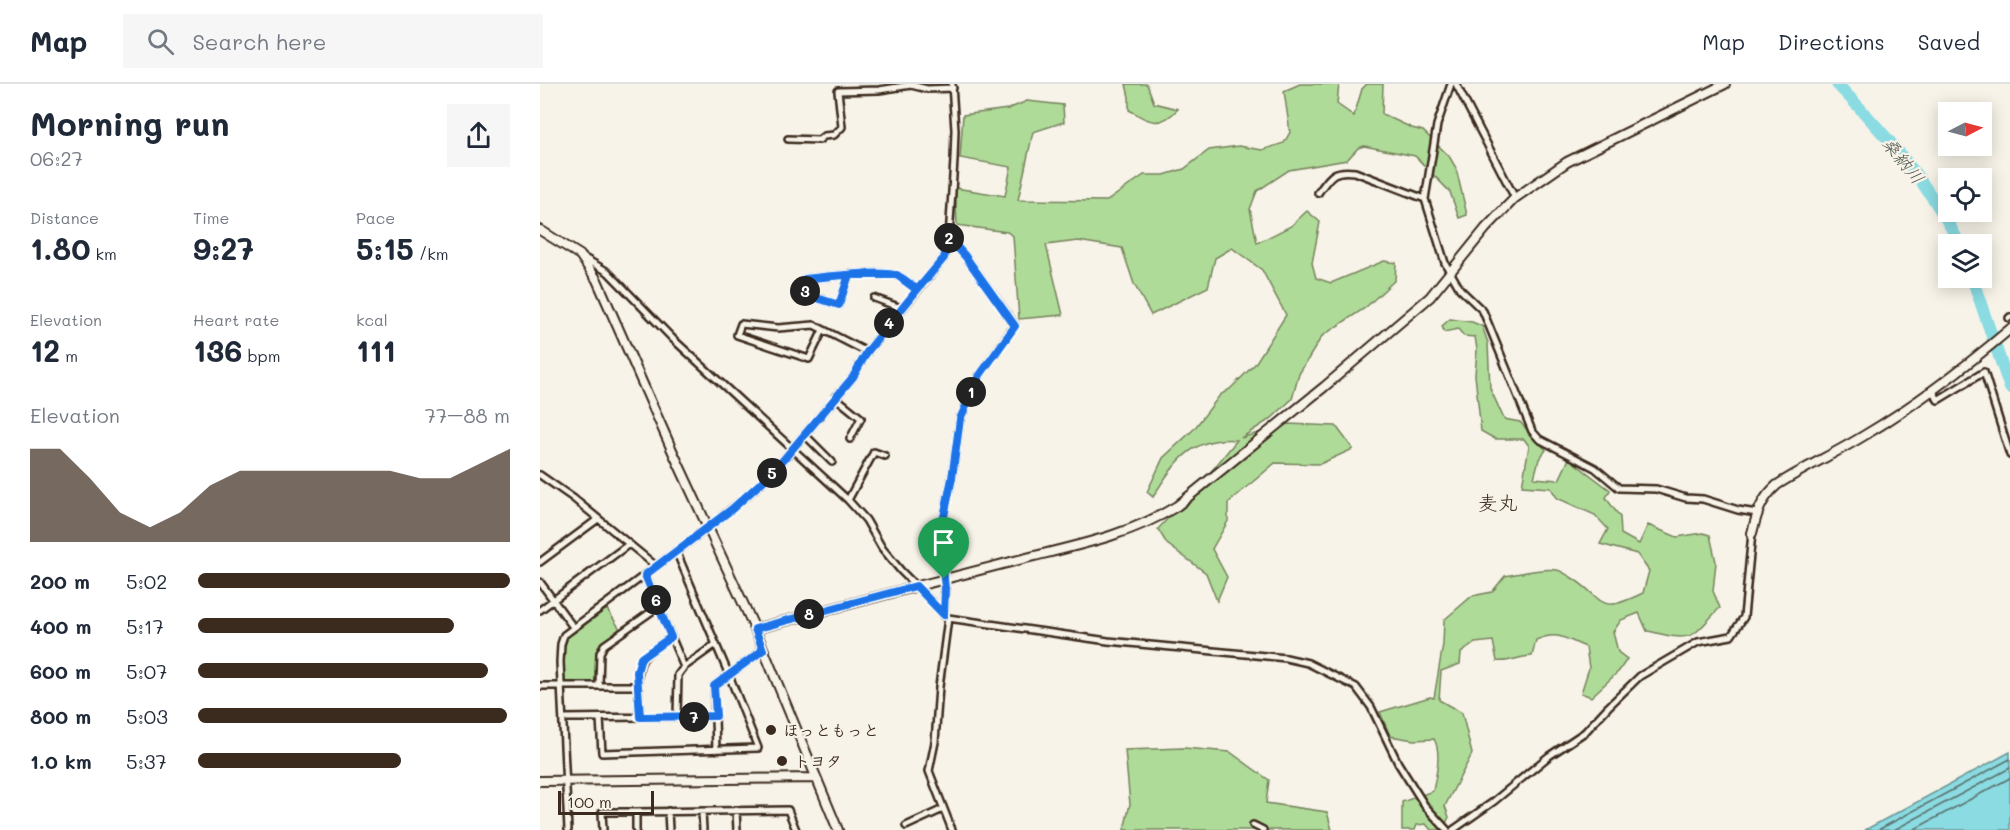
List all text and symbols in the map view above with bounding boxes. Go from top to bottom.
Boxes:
search box [123,14,543,68]
text: Map [30,23,87,59]
icon: search [144,25,177,58]
text: Search here [192,27,326,56]
text: Map [1702,28,1745,55]
text: Directions [1778,28,1885,55]
text: Saved [1918,28,1980,55]
text: Morning run [30,101,230,144]
north arrow [1938,102,1992,156]
map controls [1938,102,1992,288]
button: share [447,104,510,167]
water label: 桑納川 [1877,132,1930,189]
text: 06:27 [30,145,83,171]
button: locate [1938,168,1992,222]
text: Distance [30,207,99,228]
text: Time [193,207,229,228]
text: Pace [356,207,395,228]
pin: 2 [934,223,964,253]
text: 2 [945,227,953,248]
text: 1.80 [30,228,90,268]
text: 9:27 [193,228,254,268]
text: 5:15 [356,228,414,268]
button: layers [1938,234,1992,288]
text: km [90,243,117,264]
text: /km [414,243,449,264]
pin: 3 [790,276,820,306]
text: 3 [800,280,810,301]
pin: 4 [874,308,904,338]
text: Elevation [30,309,102,330]
text: Heart rate [193,309,279,330]
text: kcal [356,309,388,330]
text: 4 [884,312,894,333]
text: 12 [30,330,60,370]
text: 136 [193,330,242,370]
text: 111 [356,330,396,370]
text: m [60,345,78,366]
text: bpm [242,345,280,366]
pin: 1 [956,377,986,407]
text: 1 [967,381,975,402]
text: Elevation [30,402,120,428]
text: 77–88 m [425,402,510,428]
pin: 5 [757,458,787,488]
text: 5 [767,462,777,483]
district label: 麦丸 [1478,489,1518,515]
pin [918,517,969,579]
icon: arrive [927,526,960,559]
text: 200 m [30,568,90,594]
text: 5:02 [126,568,167,594]
pin: 6 [641,585,671,615]
text: 6 [651,589,661,610]
pin: 8 [794,599,824,629]
text: 8 [804,603,814,624]
text: 400 m [30,613,91,639]
text: 5:17 [126,613,164,639]
text: 600 m [30,658,91,684]
text: 5:07 [126,658,167,684]
pin: 7 [679,702,709,732]
text: 800 m [30,703,91,729]
text: 5:03 [126,703,168,729]
text: 7 [690,706,698,727]
place label: ほっともっと [783,719,879,740]
marker: ほっともっと [764,723,778,737]
text: 1.0 km [30,748,92,774]
text: 5:37 [126,748,167,774]
place label: トヨタ [794,750,842,771]
marker: トヨタ [775,754,789,768]
scale bar [558,788,654,816]
text: 100 m [567,791,612,812]

